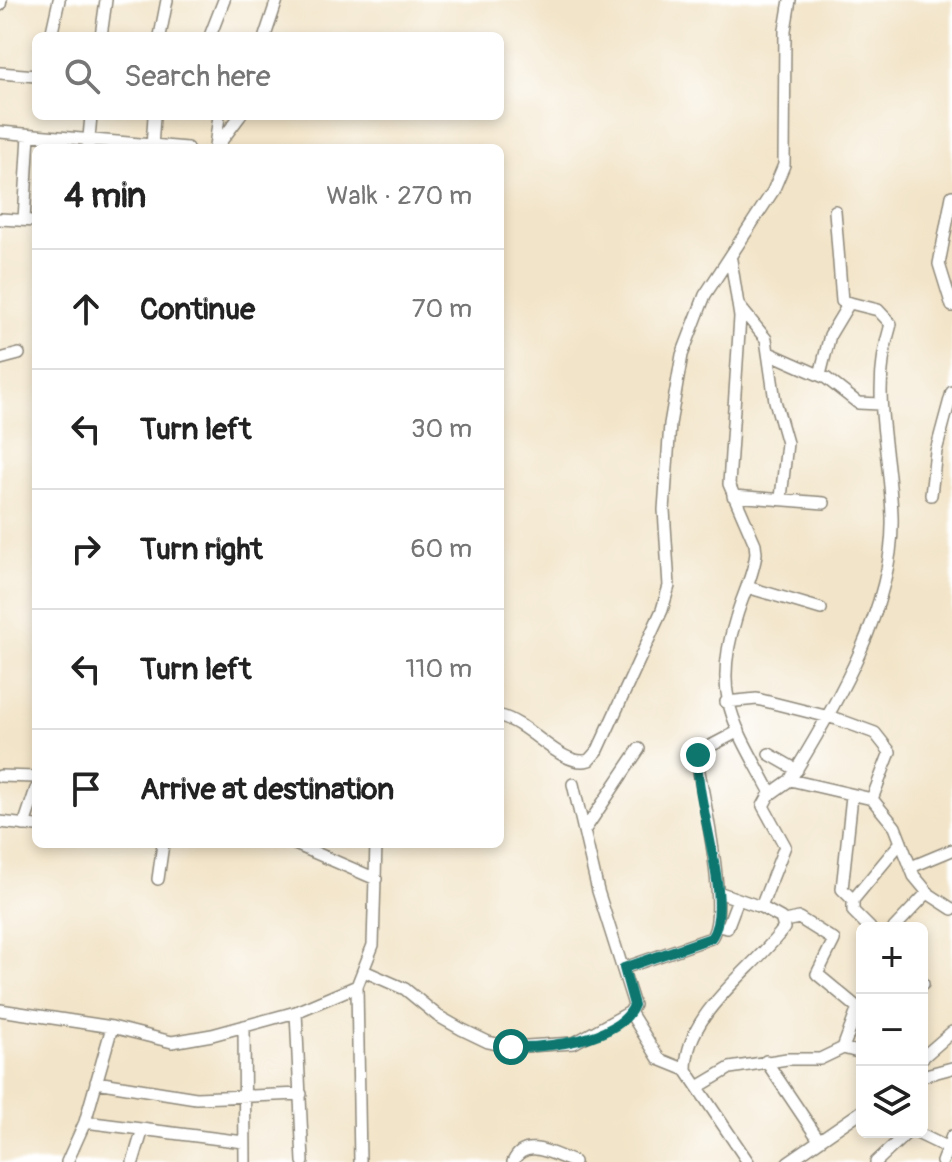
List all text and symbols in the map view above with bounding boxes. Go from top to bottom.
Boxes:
search box [32,32,504,120]
icon: search [60,54,104,98]
text: Search here [124,58,271,95]
text: 4 min [64,175,146,218]
text: Walk · 270 m [326,180,472,212]
icon: ahead [64,287,108,331]
text: Continue [140,291,255,328]
text: 70 m [412,293,472,325]
icon: left [64,407,108,451]
text: Turn left [140,411,251,448]
text: 30 m [411,413,472,445]
icon: right [64,527,108,571]
text: Turn right [140,531,263,568]
text: 60 m [410,533,472,565]
icon: left [64,647,108,691]
text: Turn left [140,651,251,688]
text: 110 m [405,653,472,685]
route end [680,737,716,773]
icon: arrive [64,767,108,811]
text: Arrive at destination [140,771,394,808]
map controls [856,922,928,1138]
button: + [856,922,928,994]
button: − [856,994,928,1066]
route start [493,1029,529,1065]
button: layers [856,1066,928,1138]

